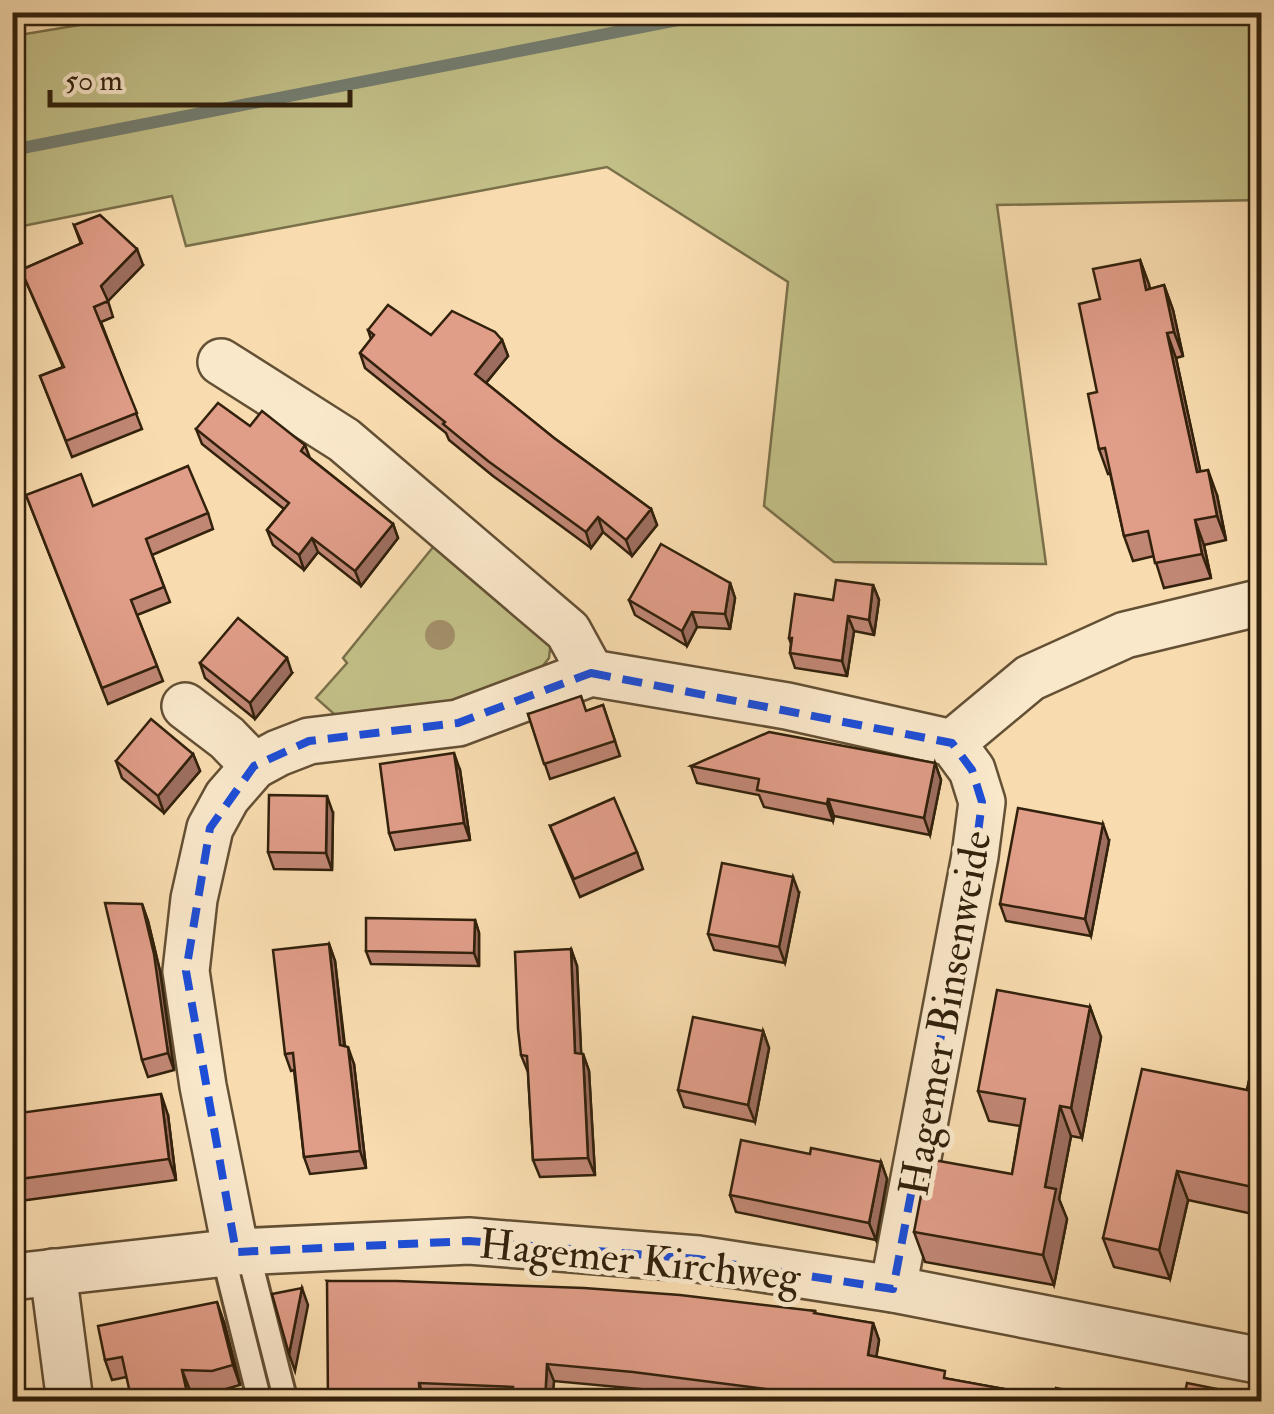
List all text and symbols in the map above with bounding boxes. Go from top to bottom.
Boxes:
scale bar [50,45,350,107]
text: 50 m [65,62,123,99]
street label: Hagemer Binsenweide [888,827,1004,1200]
street label: Hagemer Kirchweg [477,1218,804,1304]

